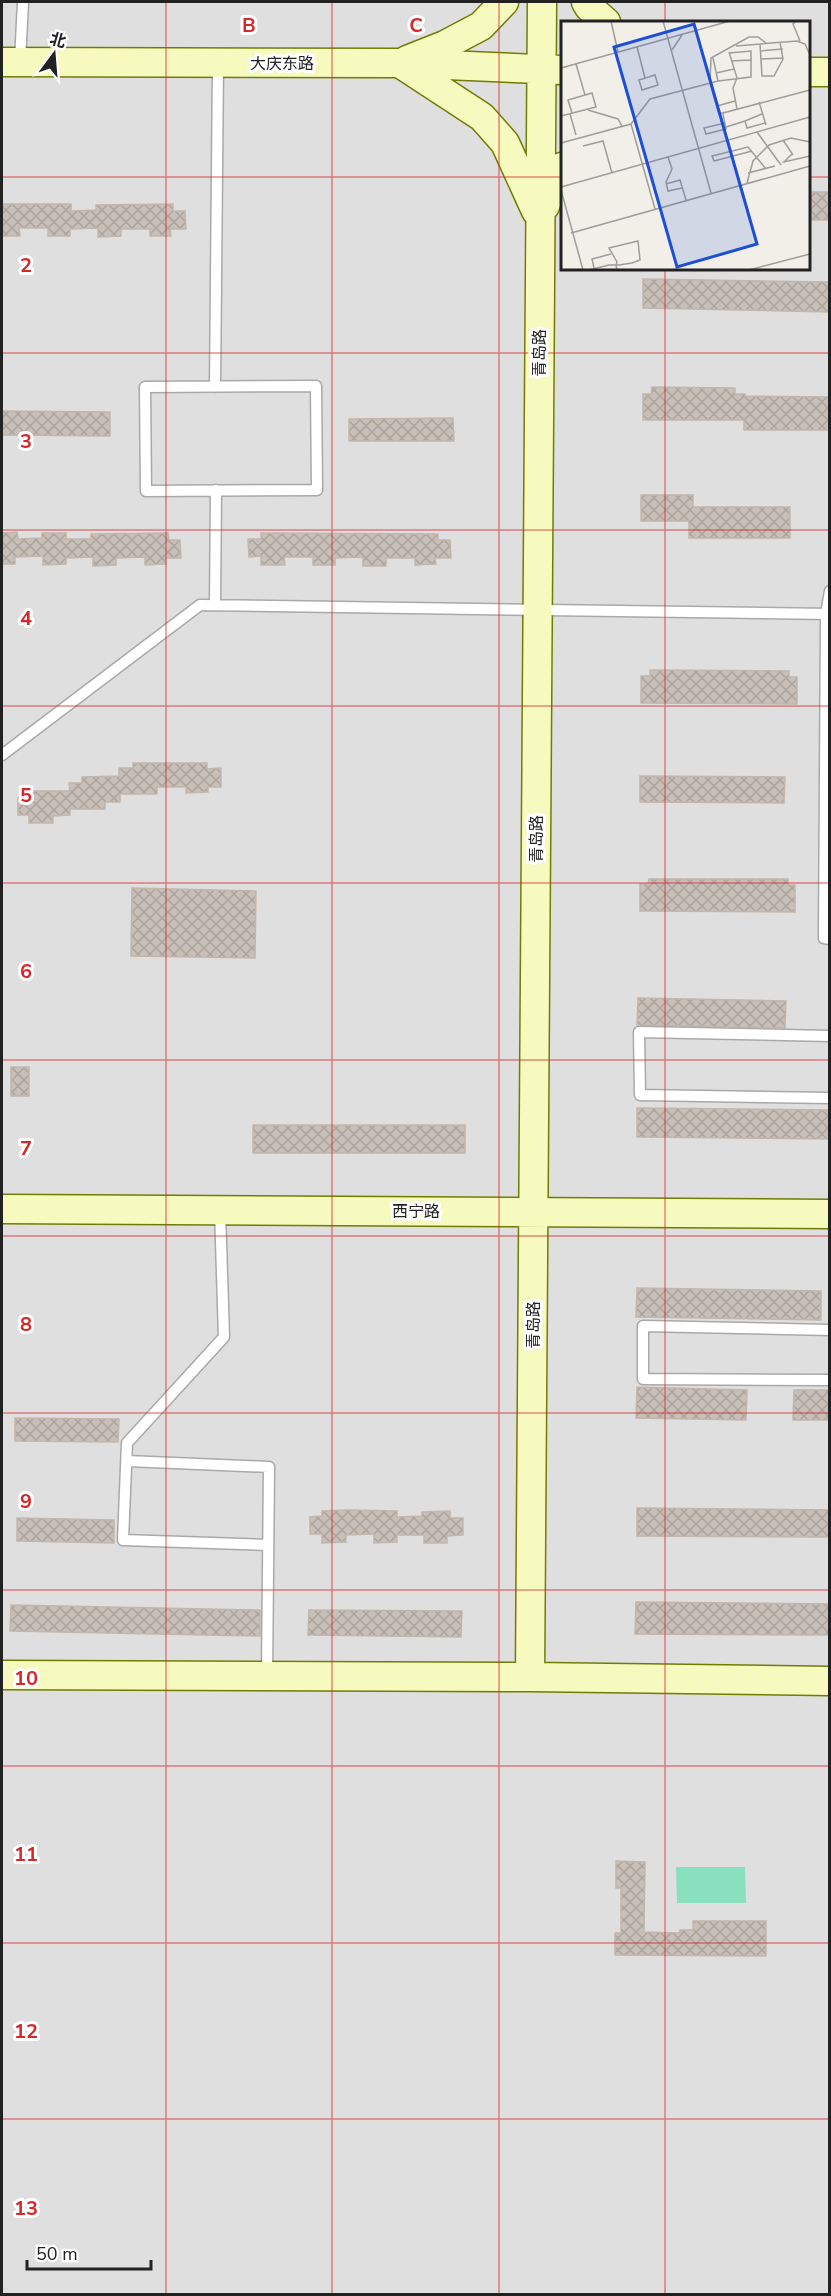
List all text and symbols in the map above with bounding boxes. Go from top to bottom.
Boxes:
text: B [242,12,256,39]
text: C [409,12,423,39]
inset map [561,21,810,270]
north arrow [24,24,84,84]
text: 北 [47,28,69,53]
street label: 大庆东路 [250,53,314,75]
text: 2 [20,252,32,279]
street label: 青岛路 [529,329,551,377]
text: 3 [20,428,32,455]
text: 4 [20,605,32,632]
text: 5 [20,782,32,809]
street label: 青岛路 [526,815,548,863]
text: 6 [20,958,32,985]
text: 7 [20,1135,32,1162]
street label: 西宁路 [392,1201,440,1223]
street label: 青岛路 [523,1301,545,1349]
text: 8 [20,1311,32,1338]
text: 9 [20,1488,32,1515]
text: 10 [14,1665,38,1692]
text: 11 [14,1841,38,1868]
text: 12 [14,2018,38,2045]
text: 13 [14,2195,38,2222]
scale bar [27,2233,152,2271]
text: 50 m [36,2242,78,2266]

